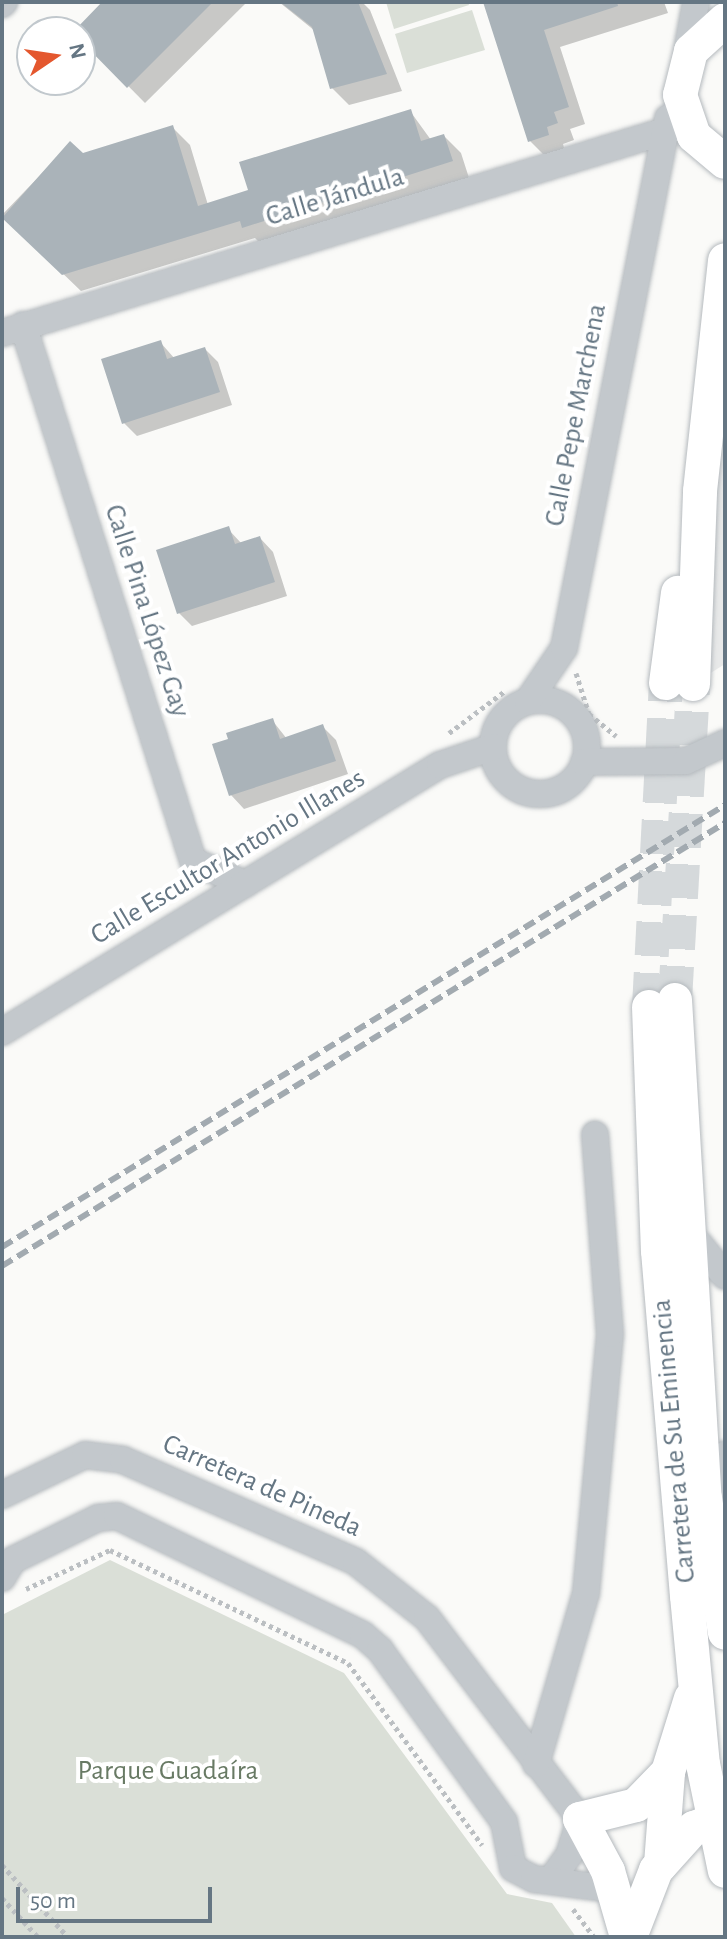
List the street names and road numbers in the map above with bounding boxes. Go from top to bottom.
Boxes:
street label: Calle Jándula [262,160,408,234]
street label: Calle Pepe Marchena [538,301,614,529]
street label: Calle Pina López Gay [97,500,197,722]
street label: Calle Escultor Antonio Illanes [85,762,371,952]
street label: Carretera de Su Eminencia [645,1298,703,1584]
street label: Carretera de Pineda [157,1427,367,1545]

